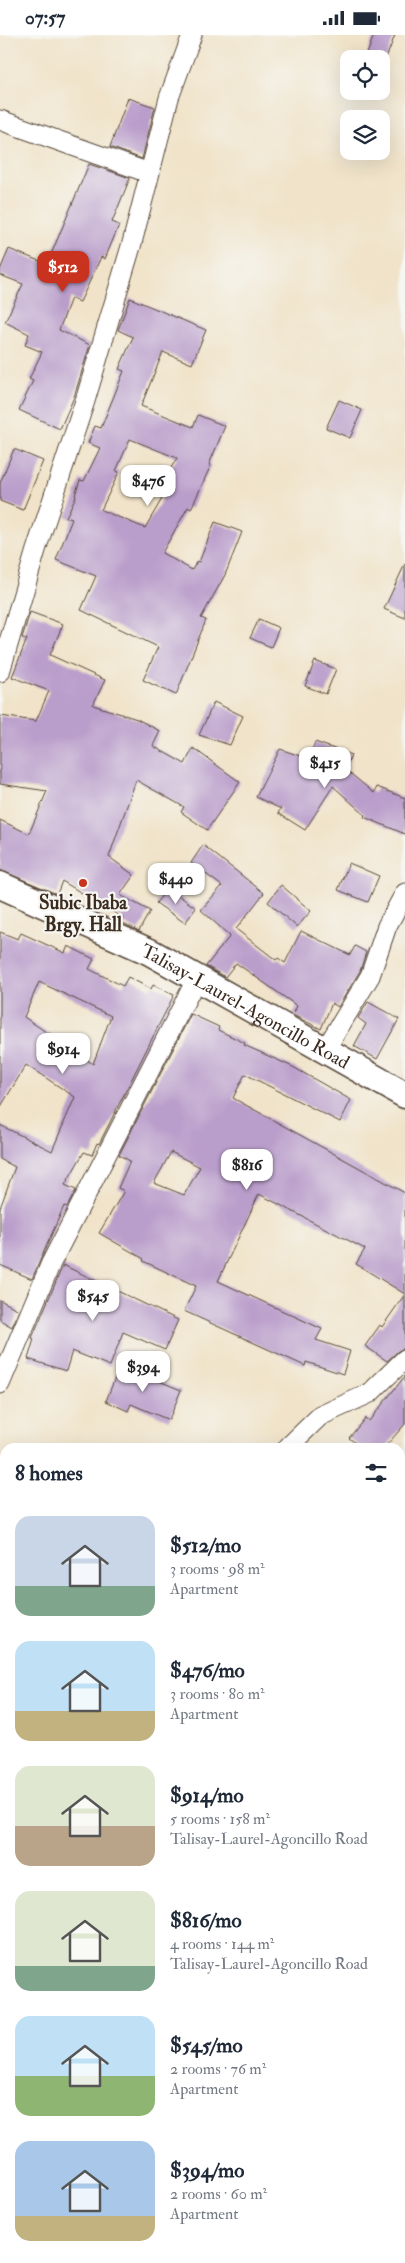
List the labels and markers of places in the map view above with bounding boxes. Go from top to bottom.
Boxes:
pin: $512 [33,251,93,293]
pin: $476 [118,465,178,507]
pin: $415 [295,747,355,789]
pin: $440 [146,863,206,905]
marker: Subic Ibaba Brgy. Hall [77,877,89,889]
place label: Subic Ibaba Brgy. Hall [39,891,128,938]
pin: $914 [33,1033,93,1075]
pin: $816 [217,1149,277,1191]
pin: $545 [63,1279,123,1322]
pin: $394 [113,1351,173,1393]

